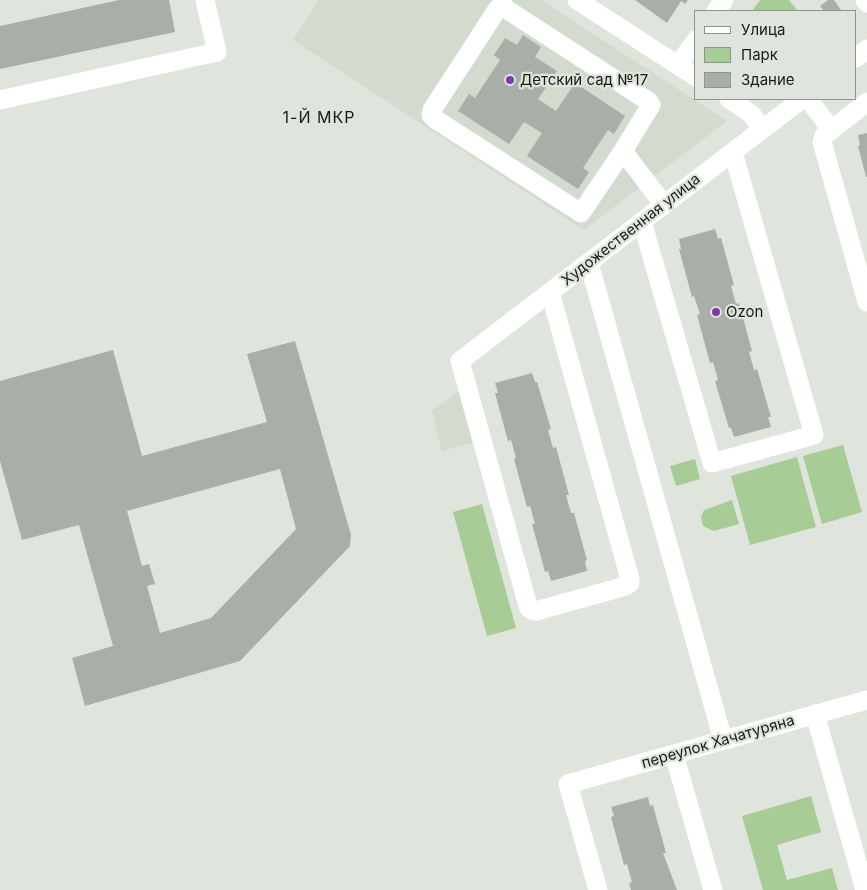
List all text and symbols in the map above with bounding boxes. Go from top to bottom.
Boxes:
legend [694,10,857,100]
text: Улица [741,20,785,39]
text: Парк [741,45,778,64]
text: Здание [741,70,795,89]
place label: Детский сад №17 [520,71,648,89]
marker: Детский сад №17 [504,74,516,86]
district label: 1-Й МКР [282,108,356,128]
street label: Художественная улица [558,170,704,290]
place label: Ozon [726,303,763,321]
marker: Ozon [710,306,722,318]
street label: переулок Хачатуряна [639,712,797,772]

